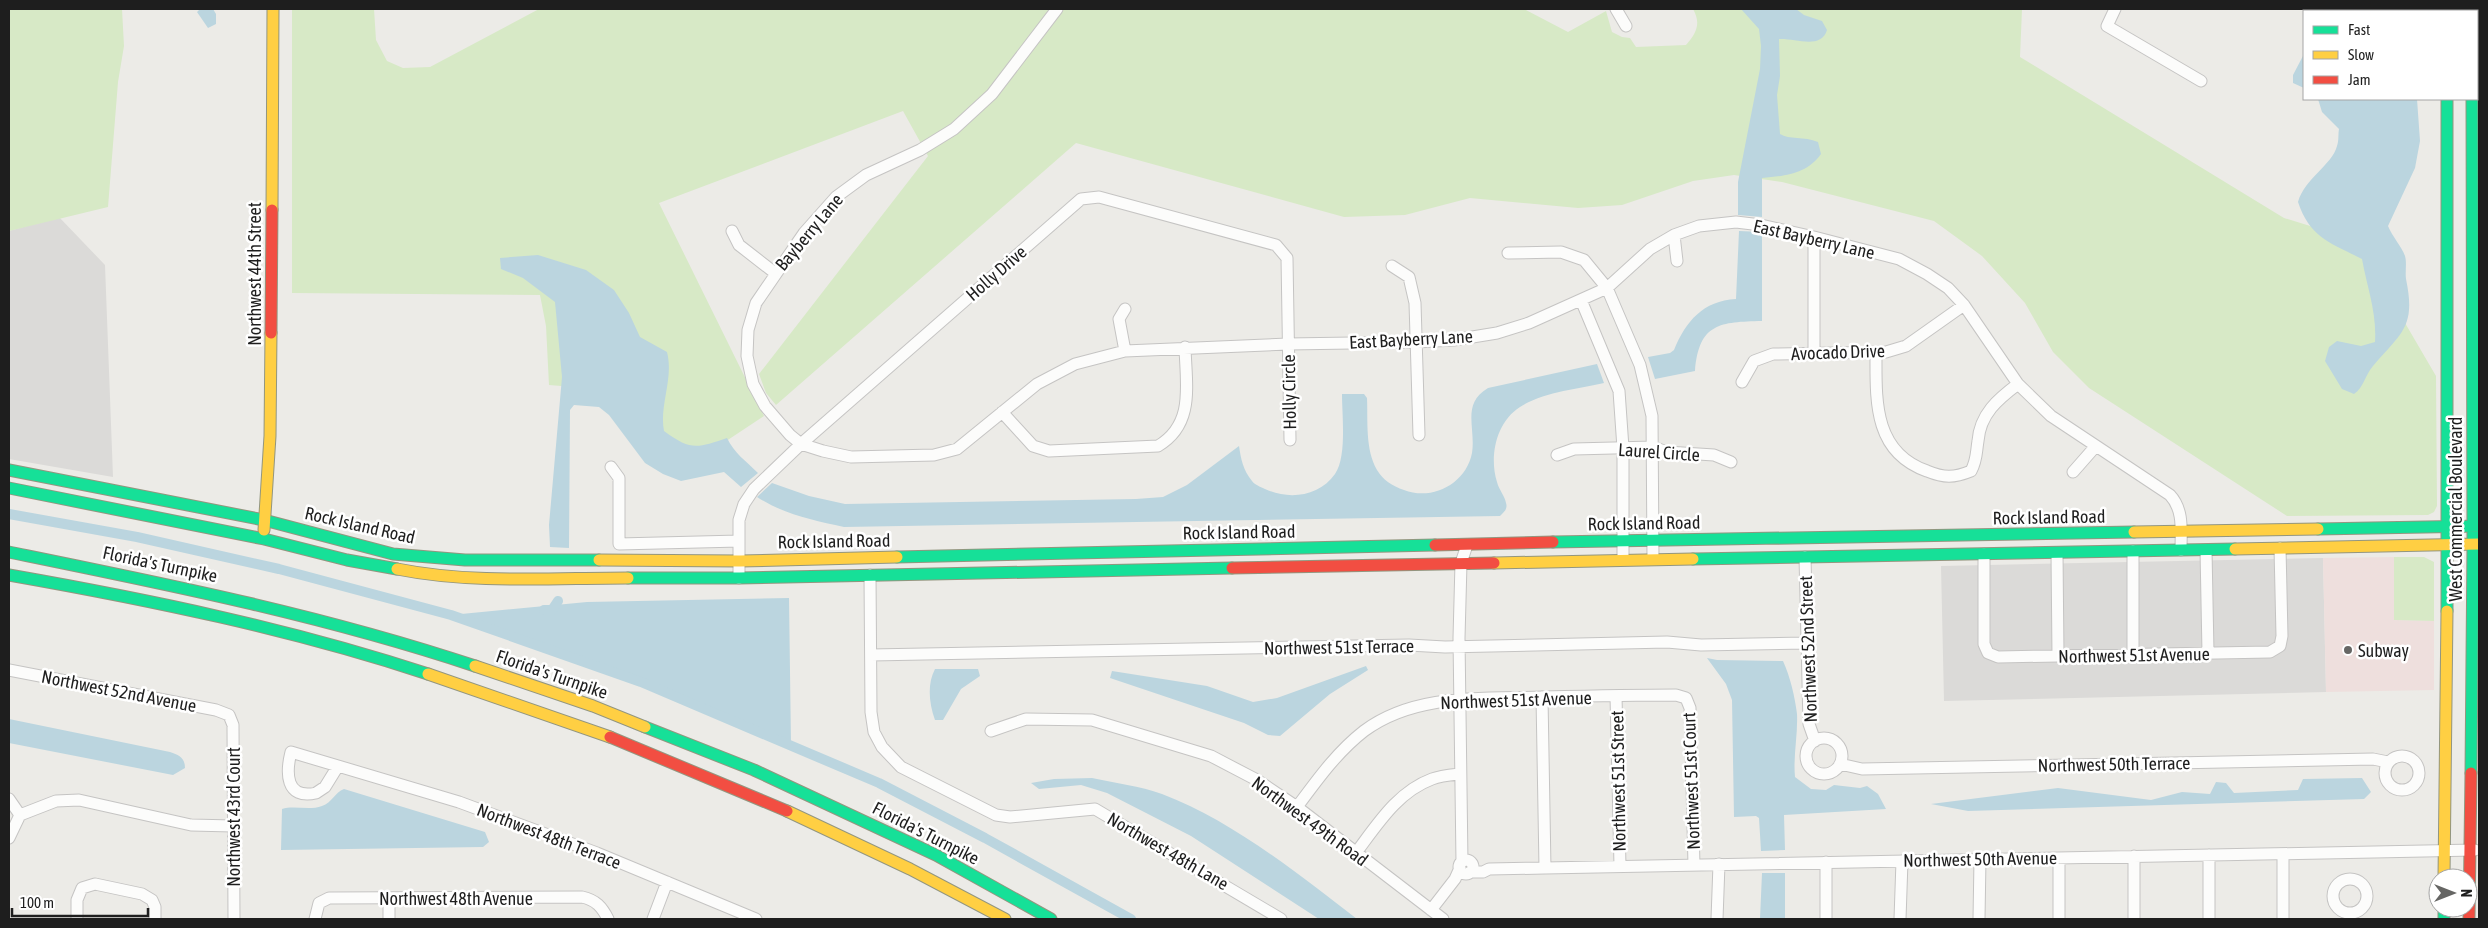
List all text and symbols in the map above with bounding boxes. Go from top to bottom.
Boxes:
legend [2303,10,2478,100]
text: Fast [2348,21,2370,38]
text: Slow [2348,46,2374,63]
text: Jam [2348,71,2371,88]
street label: Bayberry Lane [771,189,847,275]
street label: Northwest 44th Street [244,202,265,346]
street label: East Bayberry Lane [1751,215,1877,263]
street label: Holly Drive [962,241,1030,305]
street label: East Bayberry Lane [1349,325,1473,353]
street label: Avocado Drive [1791,340,1885,364]
street label: Holly Circle [1278,354,1300,430]
street label: West Commercial Boulevard [2445,417,2466,601]
street label: Laurel Circle [1617,439,1701,465]
street label: Rock Island Road [303,502,417,548]
street label: Rock Island Road [1992,506,2106,528]
street label: Rock Island Road [1587,512,1701,534]
street label: Rock Island Road [1182,521,1296,543]
street label: Rock Island Road [777,530,891,552]
street label: Florida's Turnpike [101,542,219,586]
street label: Northwest 52nd Street [1795,575,1821,723]
street label: Northwest 51st Terrace [1264,635,1414,659]
place label: Subway [2358,640,2409,661]
street label: Northwest 51st Avenue [2058,643,2210,667]
marker: Subway [2342,644,2354,656]
street label: Florida's Turnpike [493,645,611,703]
street label: Northwest 52nd Avenue [40,666,198,716]
street label: Northwest 51st Avenue [1440,687,1592,713]
street label: Northwest 51st Street [1606,710,1630,852]
street label: Northwest 51st Court [1678,712,1704,850]
street label: Northwest 43rd Court [223,747,244,887]
street label: Northwest 50th Terrace [2038,752,2190,776]
street label: Northwest 49th Road [1248,772,1372,870]
street label: Florida's Turnpike [869,797,983,869]
street label: Northwest 48th Terrace [474,799,624,873]
street label: Northwest 48th Lane [1104,808,1232,894]
street label: Northwest 50th Avenue [1903,847,2057,871]
north arrow [2428,868,2478,918]
scale bar [12,886,149,918]
street label: Northwest 48th Avenue [379,888,533,909]
text: N [2458,889,2474,897]
text: 100 m [20,894,54,911]

